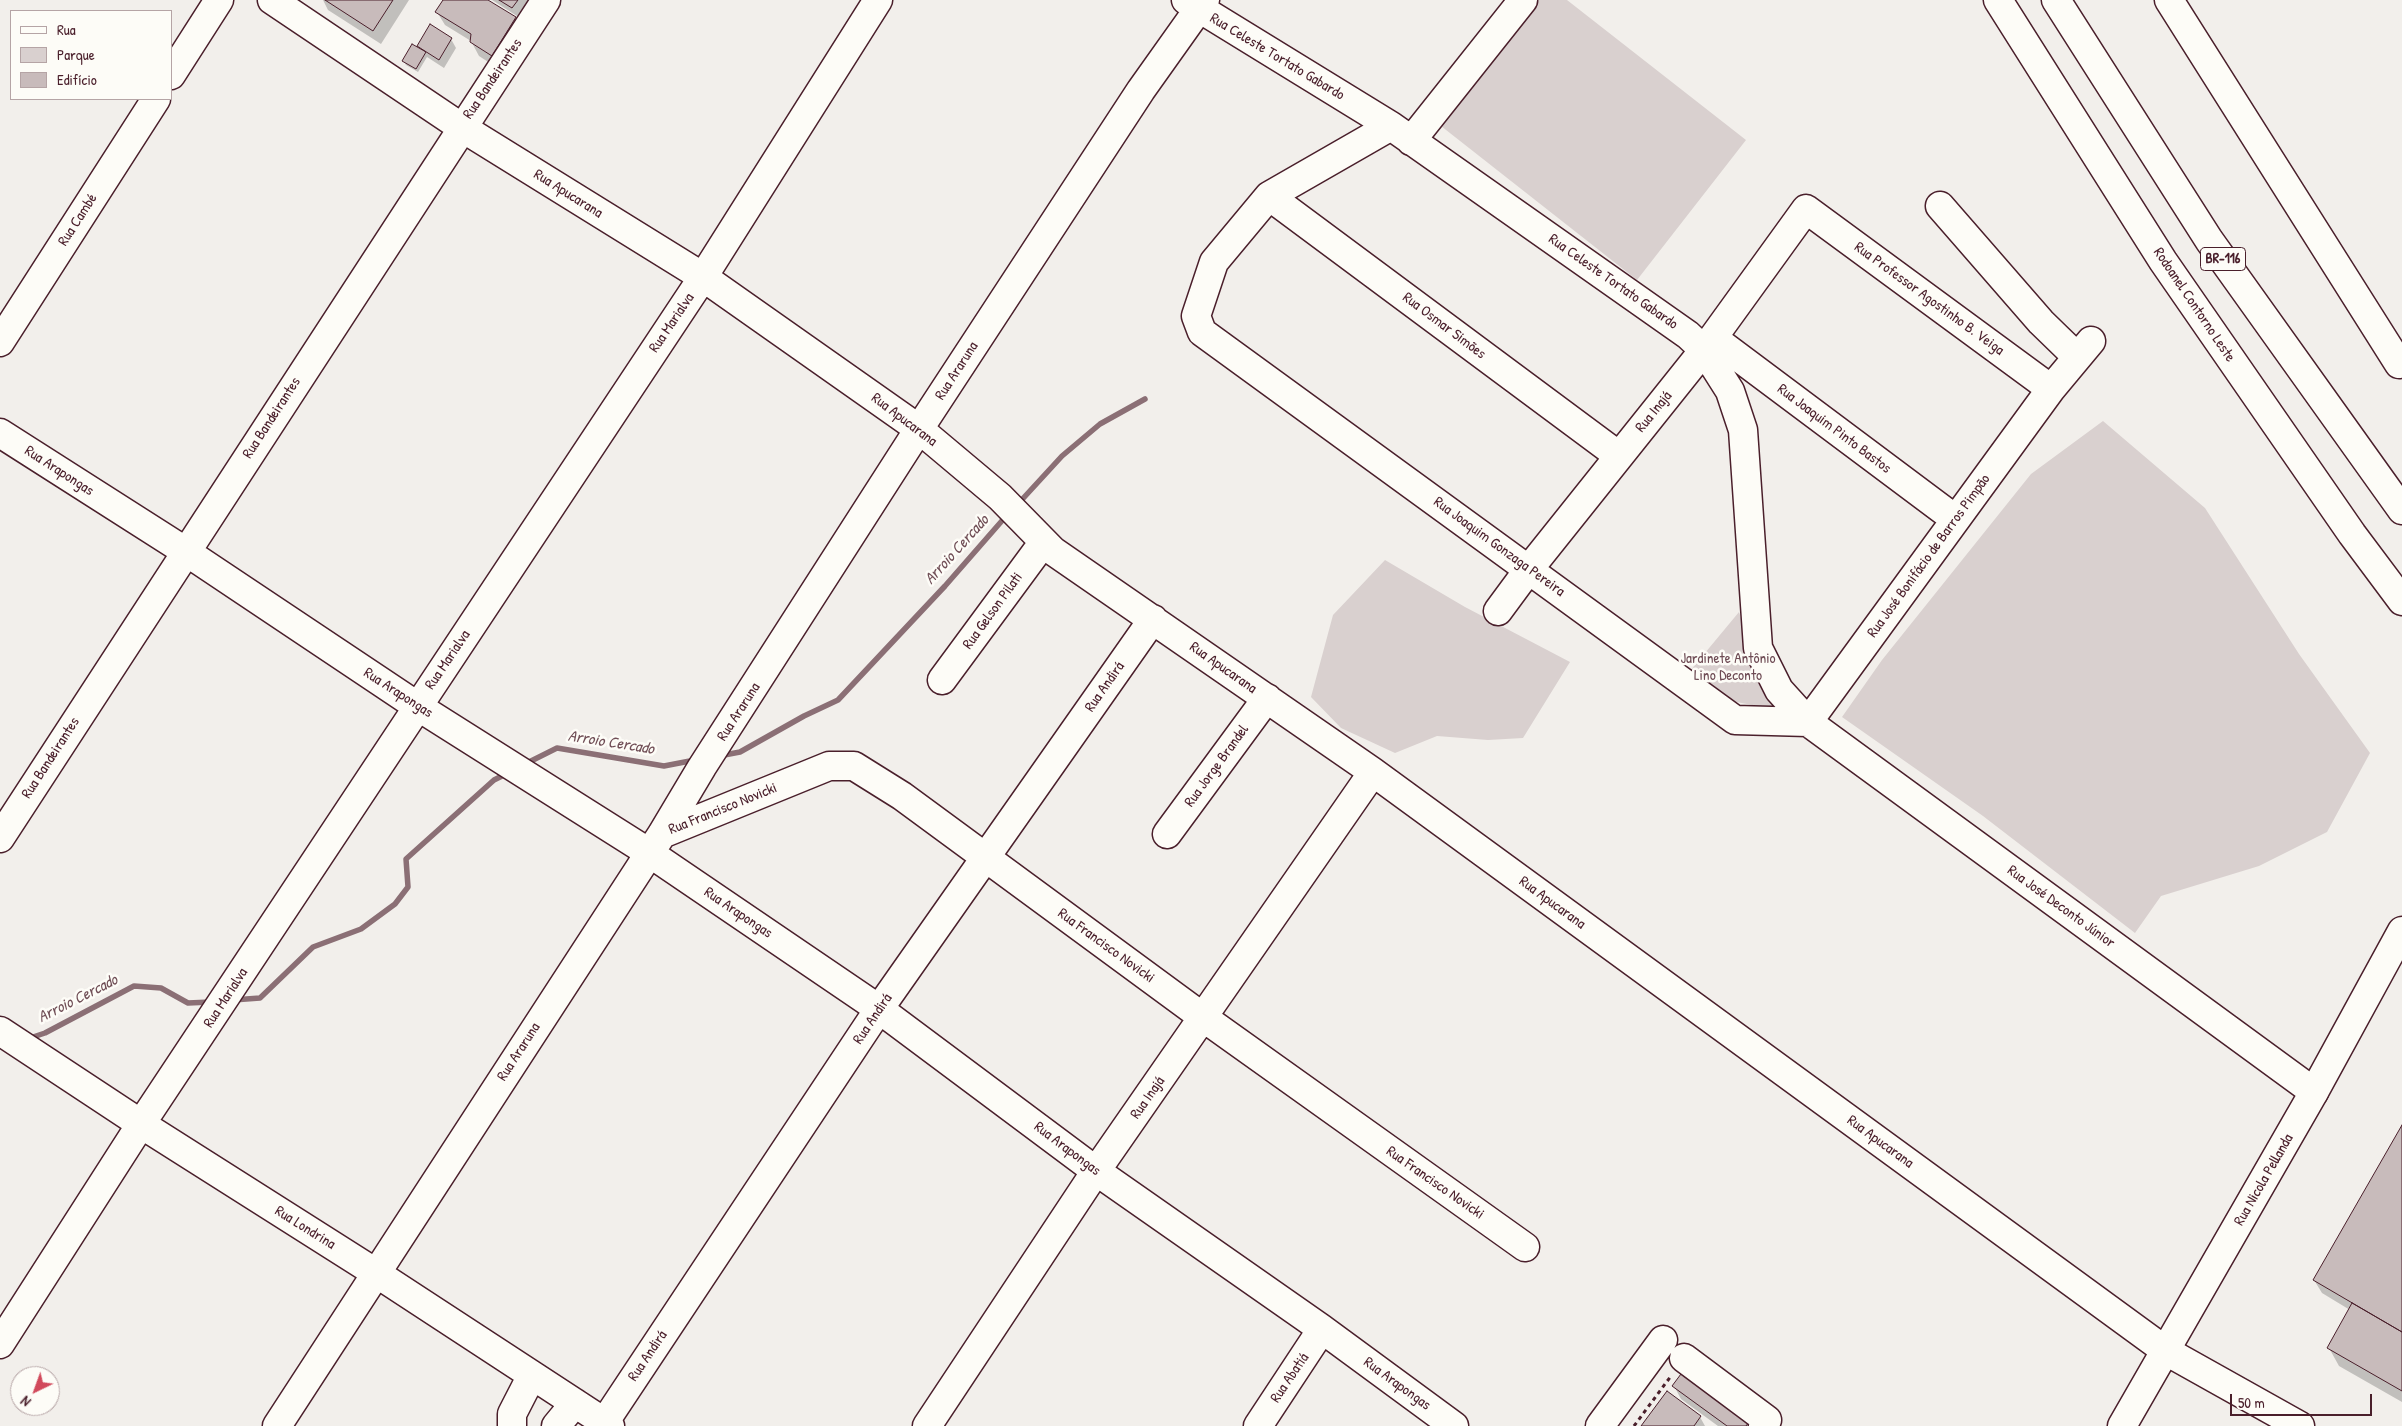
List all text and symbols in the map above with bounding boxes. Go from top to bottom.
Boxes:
legend [10,10,172,100]
street label: Rua Celeste Tortato Gabardo [1206,10,1348,104]
text: Rua [57,19,76,40]
street label: Rua Bandeirantes [460,35,526,123]
text: Parque [57,44,95,65]
text: Edifício [57,69,97,90]
street label: Rua Apucarana [530,166,606,222]
street label: Rua Cambé [54,191,102,249]
street label: Rua Celeste Tortato Gabardo [1545,230,1681,334]
street label: Rua Professor Agostinho B. Veiga [1851,239,2007,359]
street label: Rodoanel Contorno Leste [2149,245,2239,365]
road number: BR-116 [2200,248,2246,270]
street label: Rua Osmar Simões [1399,289,1489,363]
street label: Rua Marialva [646,290,698,356]
street label: Rua Araruna [932,339,982,403]
street label: Rua Bandeirantes [239,374,305,462]
street label: Rua Joaquim Pinto Bastos [1774,380,1894,478]
street label: Rua Inajá [1632,388,1676,436]
street label: Rua Apucarana [867,389,941,451]
street label: Rua Arapongas [21,442,97,500]
street label: Rua José Bonifácio de Barros Pimpão [1864,471,1994,641]
street label: Rua Joaquim Gonzaga Pereira [1430,493,1568,601]
water label: Arroio Cercado [921,511,993,589]
street label: Rua Gelson Pilati [959,569,1027,653]
street label: Rua Marialva [422,627,474,693]
street label: Rua Apucarana [1186,638,1260,698]
park label: Jardinete Antônio Lino Deconto [1680,650,1776,685]
street label: Rua Andirá [1081,658,1129,716]
street label: Rua Arapongas [360,664,436,722]
street label: Rua Araruna [714,680,764,744]
street label: Rua Bandeirantes [18,714,84,802]
street label: Rua Jorge Brandel [1181,721,1253,811]
water label: Arroio Cercado [567,727,655,759]
street label: Rua Francisco Novicki [666,779,780,839]
street label: Rua José Deconto Júnior [2004,862,2118,952]
street label: Rua Apucarana [1515,873,1589,933]
street label: Rua Arapongas [700,884,776,942]
street label: Rua Francisco Novicki [1054,905,1158,987]
street label: Rua Marialva [200,965,252,1031]
water label: Arroio Cercado [35,971,121,1027]
street label: Rua Andirá [850,990,896,1048]
street label: Rua Araruna [494,1020,544,1084]
street label: Rua Inajá [1127,1073,1169,1123]
street label: Rua Apucarana [1843,1112,1917,1172]
street label: Rua Arapongas [1030,1118,1104,1180]
street label: Rua Nicola Pellanda [2231,1131,2297,1229]
street label: Rua Francisco Novicki [1383,1143,1487,1223]
street label: Rua Londrina [271,1202,339,1254]
street label: Rua Andirá [625,1327,671,1385]
street label: Rua Abatiá [1267,1350,1313,1406]
street label: Rua Arapongas [1360,1354,1434,1414]
north arrow [10,1366,60,1416]
scale bar [2232,1384,2374,1416]
text: N [16,1392,34,1411]
text: 50 m [2238,1392,2265,1413]

